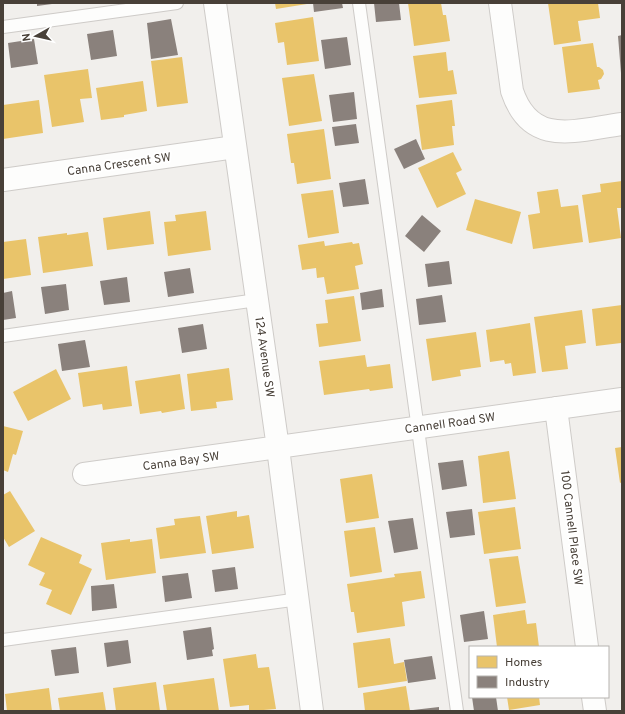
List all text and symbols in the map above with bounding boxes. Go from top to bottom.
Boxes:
north arrow [16,16,56,56]
text: N [20,32,35,42]
street label: Canna Crescent SW [66,150,172,180]
street label: 124 Avenue SW [250,316,278,399]
street label: Cannell Road SW [404,410,496,438]
street label: Canna Bay SW [142,449,221,475]
street label: 100 Cannell Place SW [556,470,586,587]
legend [469,646,609,698]
text: Homes [505,655,542,671]
text: Industry [505,675,550,691]

